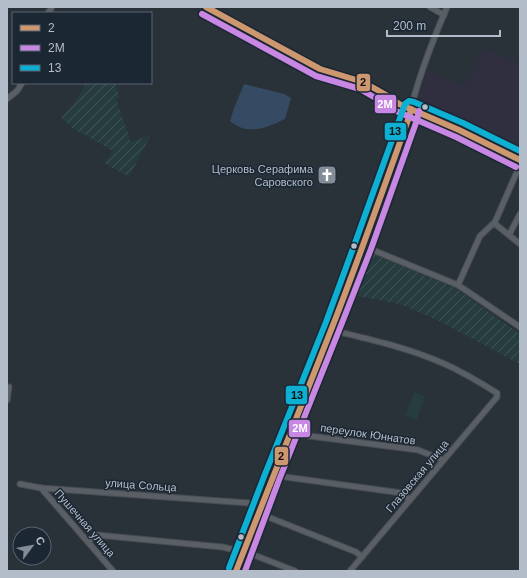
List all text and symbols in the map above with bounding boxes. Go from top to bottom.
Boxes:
legend [12,12,152,84]
scale bar [387,12,500,38]
text: 200 m [393,19,426,33]
text: 2 [48,21,55,35]
text: 2М [48,41,65,55]
text: 13 [48,61,62,75]
line badge: 2 [356,73,371,92]
text: 2 [360,76,366,88]
line badge: 2М [374,94,397,114]
text: 2М [377,98,393,110]
unlabelled marker [420,102,430,112]
line badge: 13 [384,122,407,141]
text: 13 [389,125,401,137]
place label: Церковь Серафима Саровского [212,163,314,188]
church icon: Церковь Серафима Саровского [316,164,338,186]
unlabelled marker [349,241,359,251]
line badge: 13 [285,385,308,405]
text: 13 [291,389,303,401]
line badge: 2М [288,419,311,438]
street label: переулок Юннатов [320,421,417,447]
text: 2М [292,422,308,434]
street label: Глазовская улица [383,437,451,514]
line badge: 2 [274,446,289,466]
text: 2 [278,450,284,462]
street label: улица Сольца [105,477,178,494]
street label: Пушечная улица [53,487,118,560]
north arrow [12,526,52,566]
unlabelled marker [236,532,246,542]
text: С [33,534,48,547]

